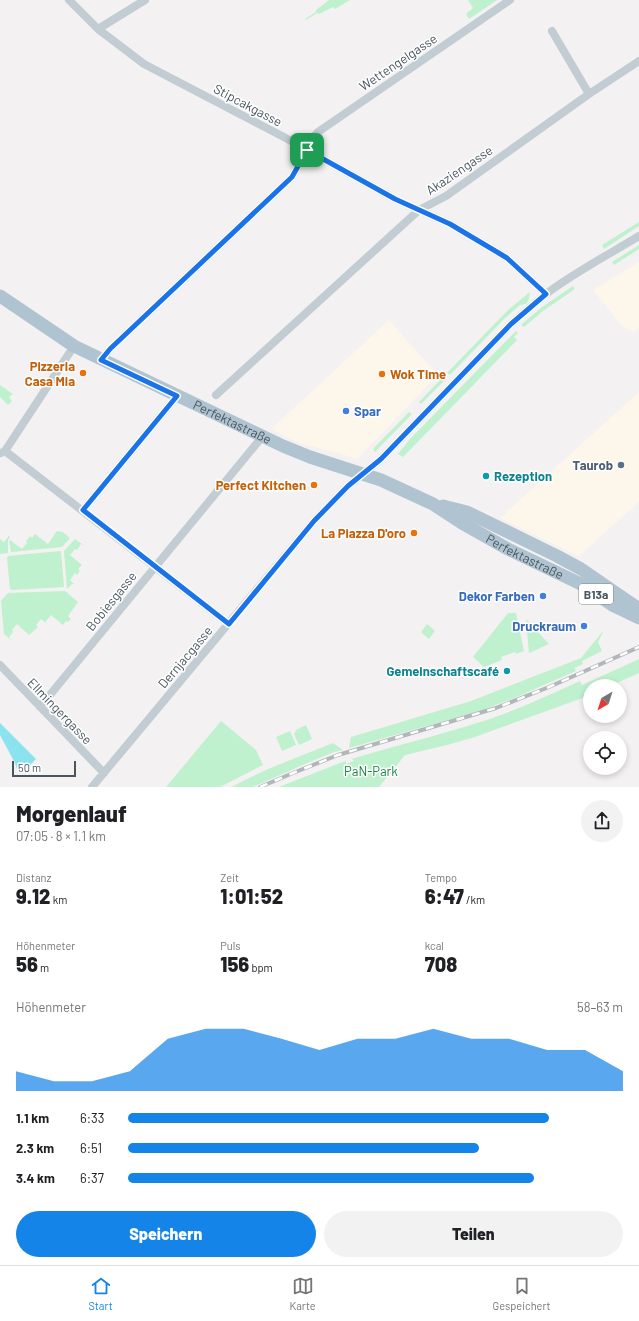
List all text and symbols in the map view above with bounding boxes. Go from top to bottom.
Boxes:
street label: Wettengelgasse [356,30,440,94]
street label: Stipcakgasse [211,80,285,130]
pin [290,133,324,167]
icon: arrive [296,139,318,161]
street label: Akaziengasse [423,142,495,198]
place label: Pizzeria Casa Mia [25,358,75,389]
place label: Wok Time [390,366,446,382]
marker: Pizzeria Casa Mia [78,368,88,378]
marker: Wok Time [377,369,387,379]
street label: Perfektastraße [191,396,274,447]
place label: Spar [354,403,381,419]
marker: Spar [341,406,351,416]
place label: Taurob [573,457,613,473]
marker: Taurob [616,460,626,470]
place label: Rezeption [494,468,552,484]
marker: Rezeption [481,471,491,481]
place label: Perfect Kitchen [216,477,306,493]
marker: Perfect Kitchen [309,480,319,490]
place label: La Piazza D'oro [321,525,406,541]
marker: La Piazza D'oro [409,528,419,538]
street label: Perfektastraße [483,530,566,583]
street label: Bobiesgasse [82,568,140,634]
road number: B13a [579,584,613,604]
place label: Dekor Farben [459,588,535,604]
marker: Dekor Farben [538,591,548,601]
place label: Druckraum [512,618,576,634]
marker: Druckraum [579,621,589,631]
street label: Dernjacgasse [154,623,216,691]
place label: Gemeinschaftscafé [386,663,499,679]
marker: Gemeinschaftscafé [502,666,512,676]
street label: Ellmingergasse [24,674,96,748]
north arrow [583,679,627,723]
map controls [583,679,627,775]
button: locate [583,731,627,775]
scale bar [12,759,76,778]
text: 50 m [18,761,41,774]
park label: PaN-Park [344,763,398,779]
text: Morgenlauf [16,800,127,826]
button: share [581,800,623,842]
text: 07:05 · 8 × 1.1 km [16,828,106,844]
text: Distanz [16,871,51,884]
text: Zeit [220,871,239,884]
text: Tempo [425,871,457,884]
text: 9.12 [16,884,50,908]
text: 1:01:52 [220,884,283,908]
text: 6:47 [425,884,464,908]
text: km [50,893,67,906]
text: /km [464,893,485,906]
text: Höhenmeter [16,939,75,952]
text: Puls [220,939,241,952]
text: kcal [425,939,444,952]
text: 56 [16,952,38,976]
text: 156 [220,952,249,976]
text: 708 [425,952,457,976]
text: m [38,961,49,974]
text: bpm [249,961,273,974]
text: Höhenmeter [16,999,86,1015]
text: 58–63 m [577,999,623,1015]
text: 1.1 km [16,1110,49,1126]
text: 6:33 [80,1110,105,1126]
text: 2.3 km [16,1140,54,1156]
text: 6:51 [80,1140,102,1156]
text: 3.4 km [16,1170,55,1186]
text: 6:37 [80,1170,104,1186]
button: Speichern [16,1211,316,1257]
button: Teilen [324,1211,623,1257]
tab: Start [88,1275,113,1312]
tab: Karte [289,1275,316,1312]
tab: Gespeichert [493,1275,551,1312]

